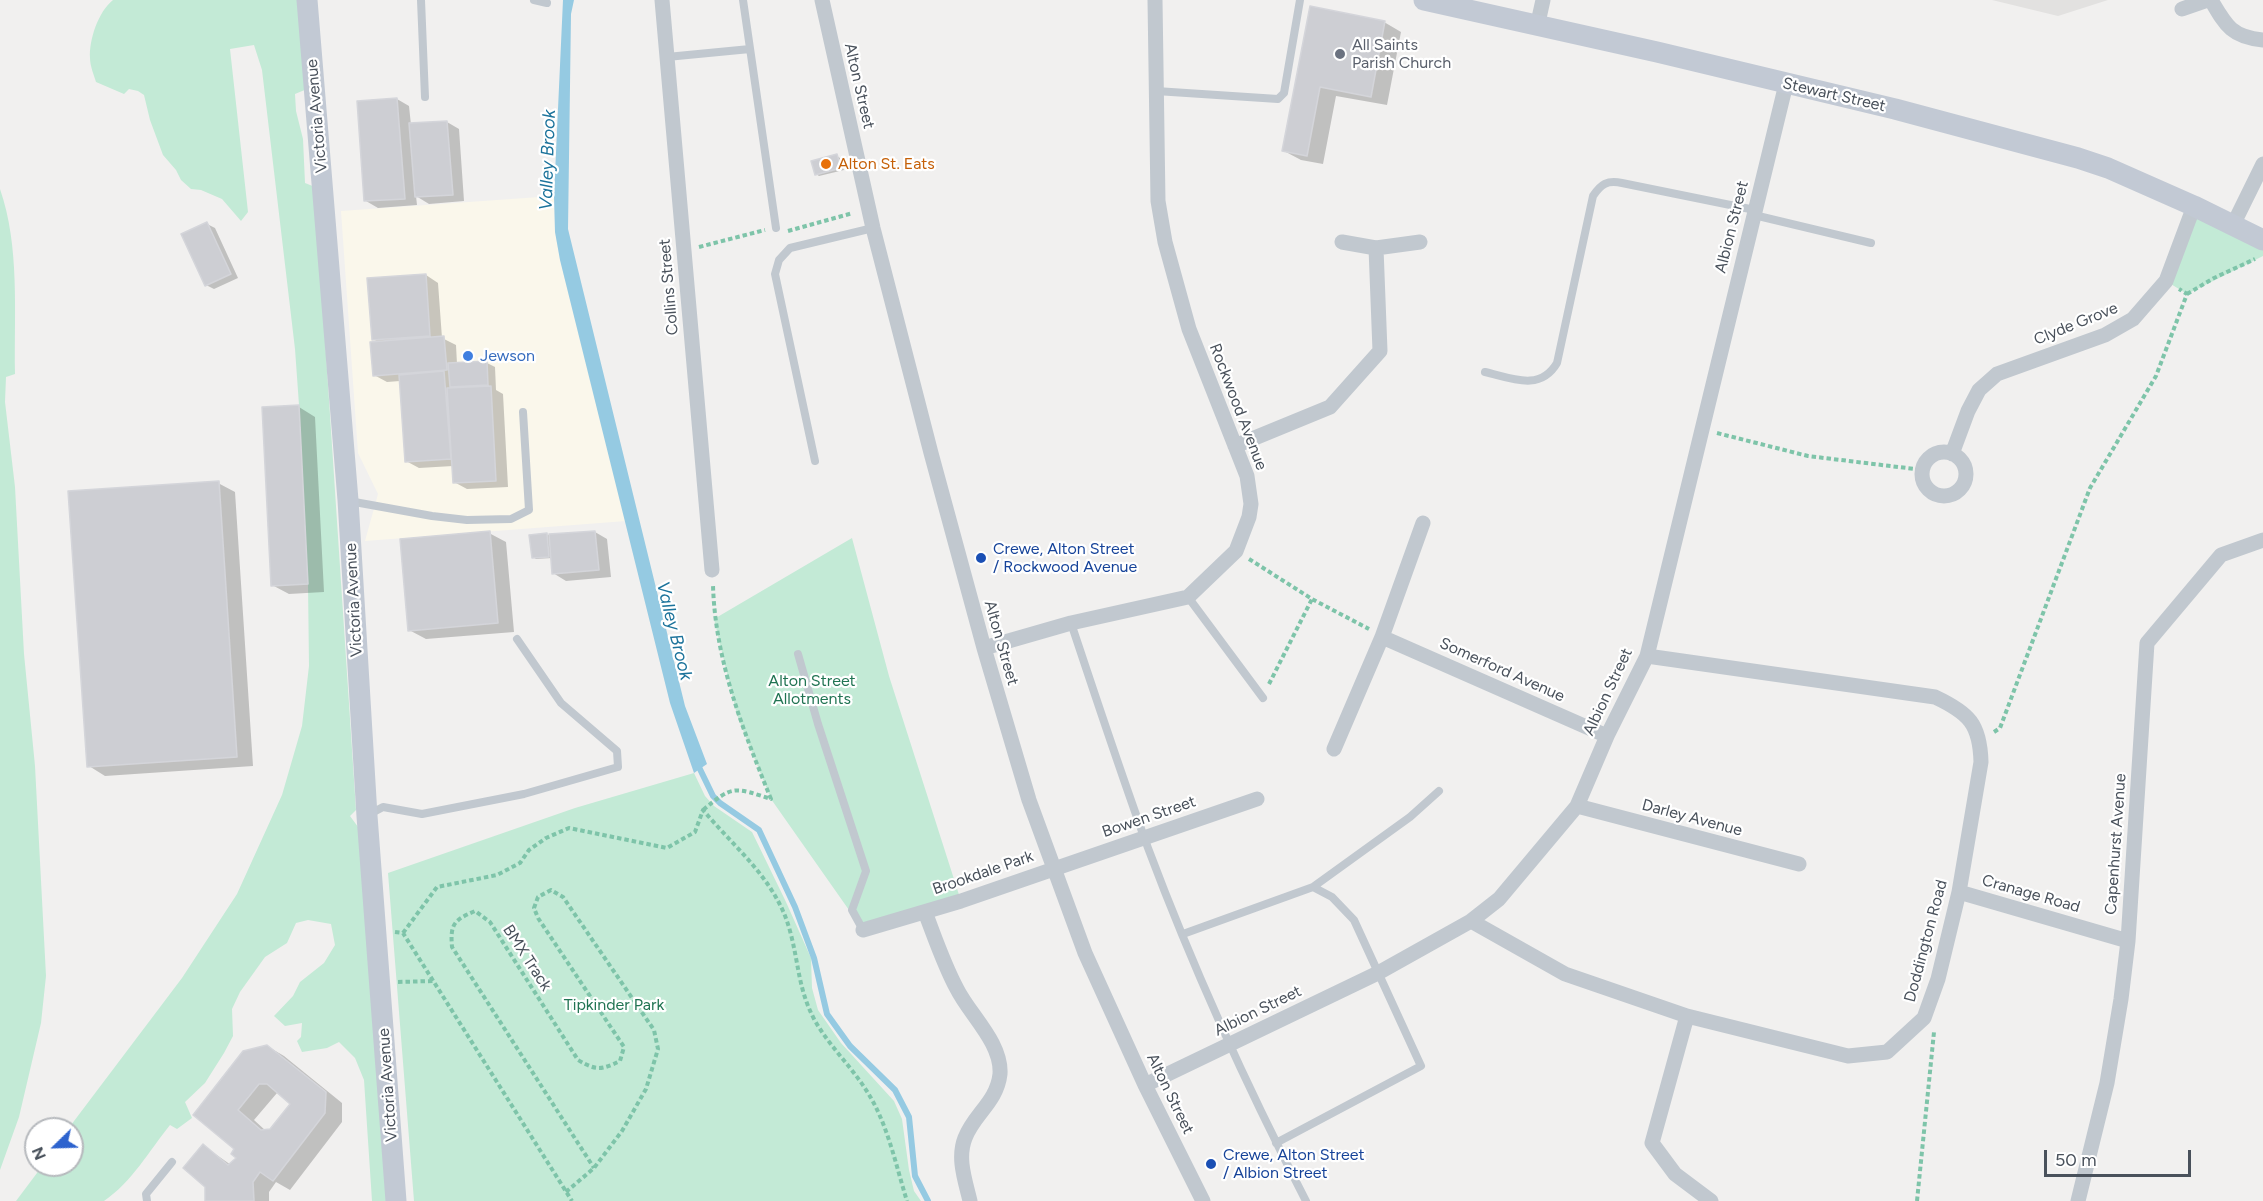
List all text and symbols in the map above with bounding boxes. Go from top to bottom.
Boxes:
place label: All Saints Parish Church [1352,35,1451,73]
street label: Alton Street [840,41,878,131]
marker: All Saints Parish Church [1333,47,1347,61]
street label: Victoria Avenue [302,58,332,174]
street label: Stewart Street [1781,74,1887,116]
water label: Valley Brook [535,109,561,211]
place label: Alton St. Eats [838,154,935,174]
marker: Alton St. Eats [819,157,833,171]
street label: Albion Street [1711,179,1753,275]
street label: Collins Street [655,238,683,336]
street label: Clyde Grove [2031,298,2121,350]
street label: Rockwood Avenue [1205,341,1271,473]
place label: Jewson [480,346,535,366]
marker: Jewson [461,349,475,363]
place label: Crewe, Alton Street / Rockwood Avenue [993,539,1137,577]
street label: Victoria Avenue [341,543,367,657]
marker: Crewe, Alton Street / Rockwood Avenue [974,551,988,565]
water label: Valley Brook [651,579,697,683]
street label: Alton Street [980,598,1022,688]
street label: Somerford Avenue [1437,634,1567,706]
street label: Albion Street [1579,645,1637,739]
park label: Alton Street Allotments [768,671,856,709]
street label: Capenhurst Avenue [2101,773,2131,915]
street label: Bowen Street [1100,792,1198,842]
street label: Darley Avenue [1640,795,1744,841]
street label: Brookdale Park [930,847,1036,899]
street label: Cranage Road [1980,871,2082,917]
street label: Doddington Road [1900,878,1952,1004]
street label: BMX Track [498,921,556,995]
street label: Albion Street [1211,982,1305,1040]
park label: Tipkinder Park [564,995,664,1015]
street label: Victoria Avenue [374,1027,402,1143]
street label: Alton Street [1142,1051,1198,1137]
north arrow [24,1117,84,1177]
scale bar [2047,1138,2194,1176]
text: N [28,1144,50,1163]
place label: Crewe, Alton Street / Albion Street [1223,1145,1364,1183]
text: 50 m [2055,1149,2097,1171]
marker: Crewe, Alton Street / Albion Street [1204,1157,1218,1171]

